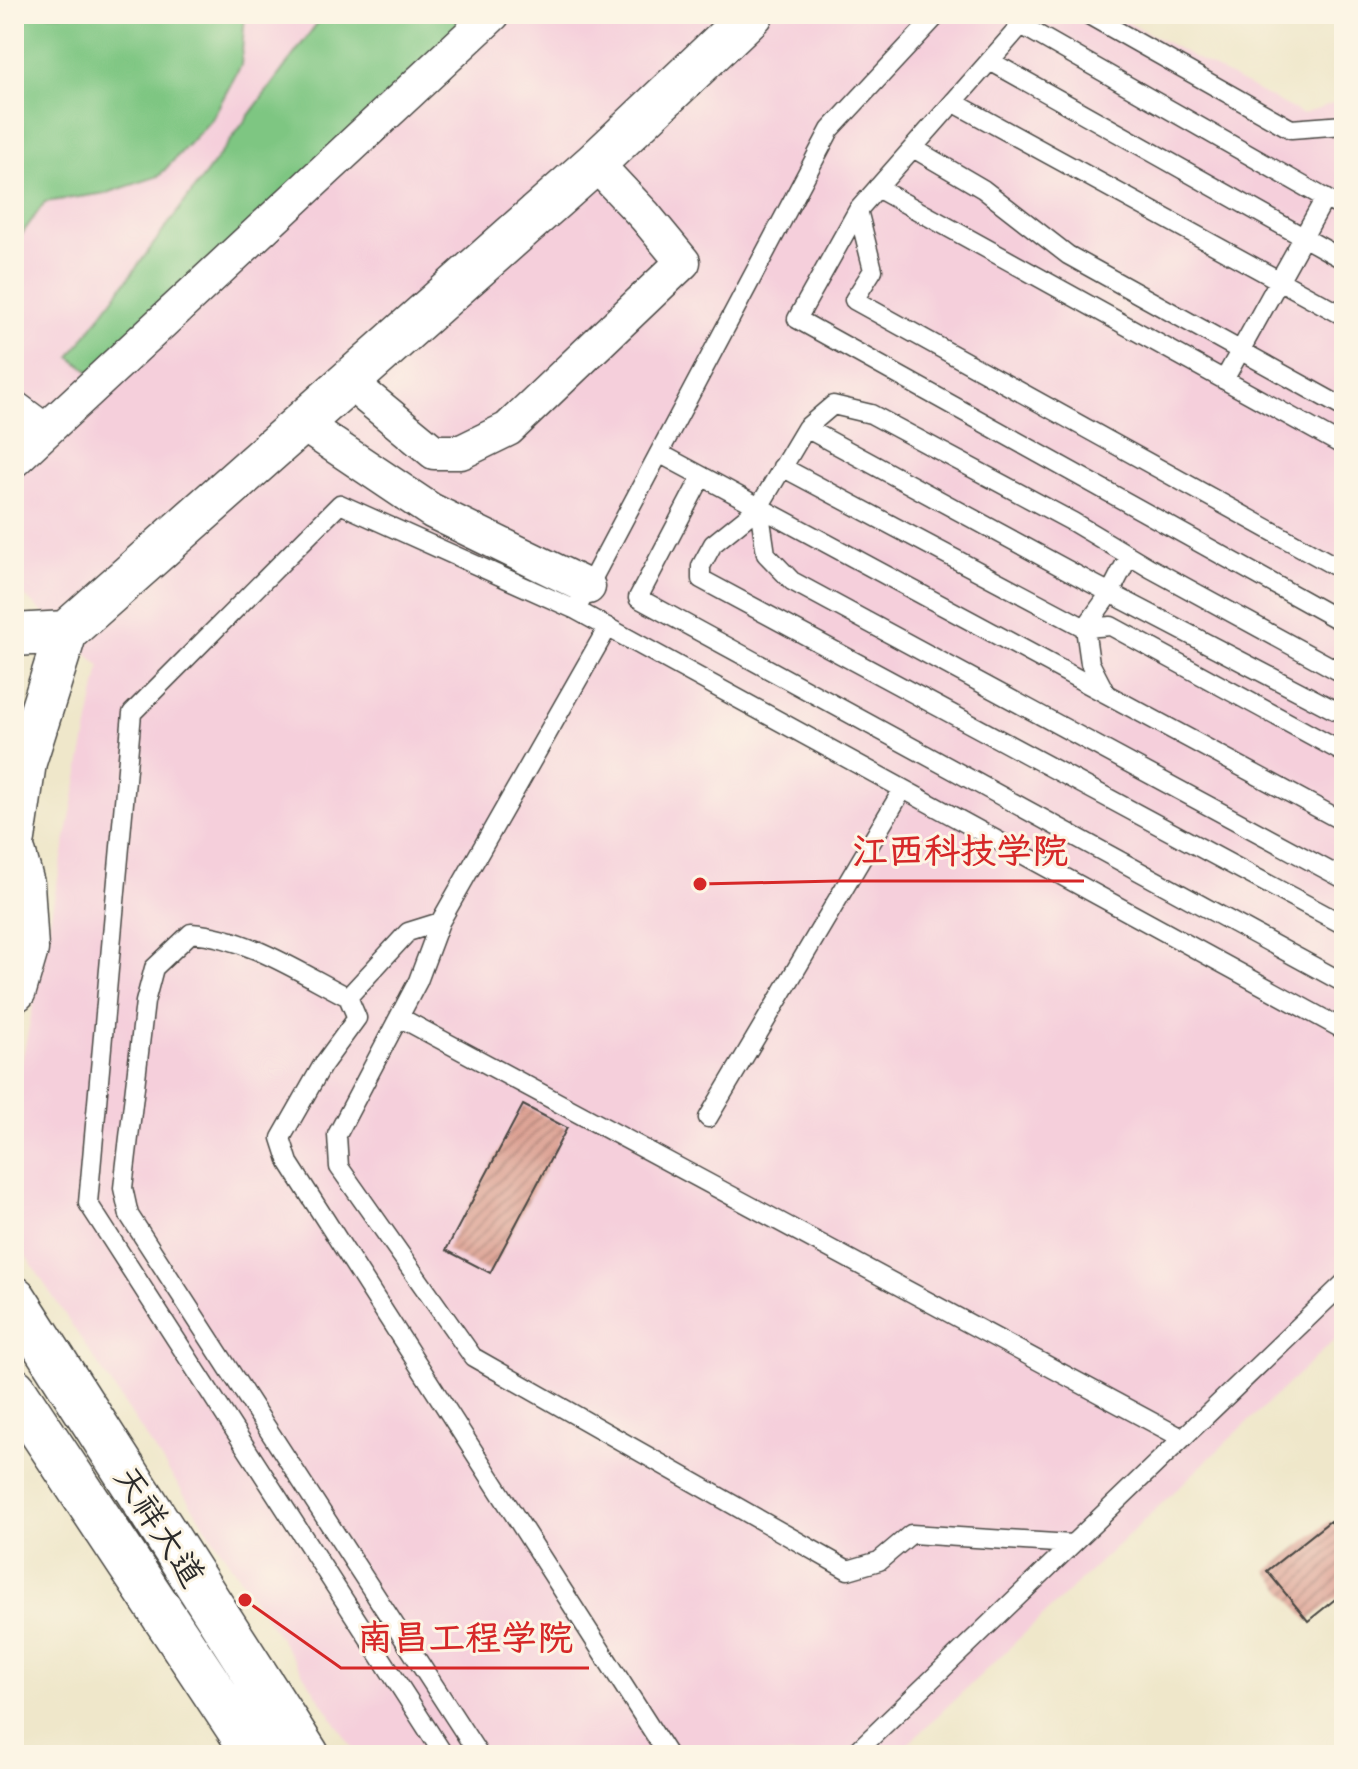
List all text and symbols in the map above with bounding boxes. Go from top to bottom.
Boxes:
callout: 江西科技学院 [836,821,1084,881]
text: 江西科技学院 [852,828,1068,874]
street label: 天祥大道 [105,1458,215,1595]
callout: 南昌工程学院 [341,1608,589,1668]
text: 南昌工程学院 [357,1615,573,1661]

